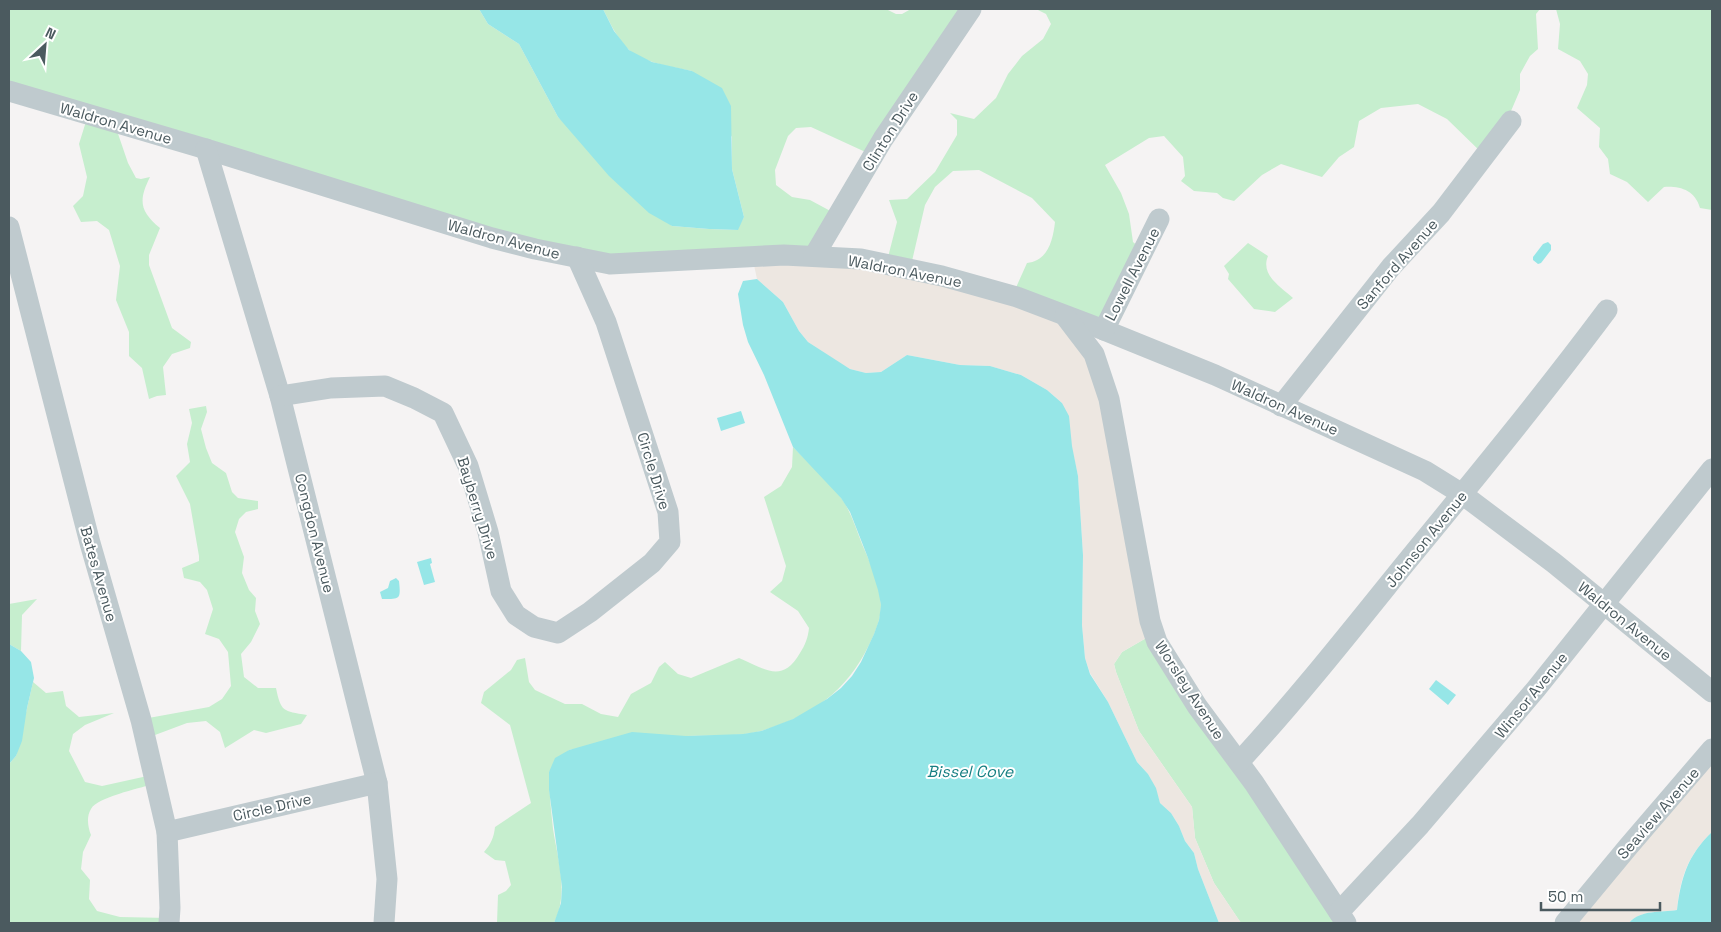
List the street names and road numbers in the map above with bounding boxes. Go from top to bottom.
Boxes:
street label: Clinton Drive [858,87,922,175]
street label: Waldron Avenue [58,98,174,148]
street label: Waldron Avenue [446,215,562,263]
street label: Sanford Avenue [1352,215,1442,313]
street label: Lowell Avenue [1100,224,1164,324]
street label: Waldron Avenue [847,251,964,291]
street label: Waldron Avenue [1228,375,1342,439]
street label: Circle Drive [633,430,675,512]
street label: Bayberry Drive [453,454,503,562]
street label: Congdon Avenue [291,471,339,595]
street label: Johnson Avenue [1381,487,1471,591]
street label: Bates Avenue [76,524,122,624]
street label: Waldron Avenue [1574,577,1676,665]
street label: Worsley Avenue [1151,637,1229,743]
street label: Winsor Avenue [1490,648,1572,742]
street label: Seaview Avenue [1613,763,1703,863]
street label: Circle Drive [231,789,313,825]

